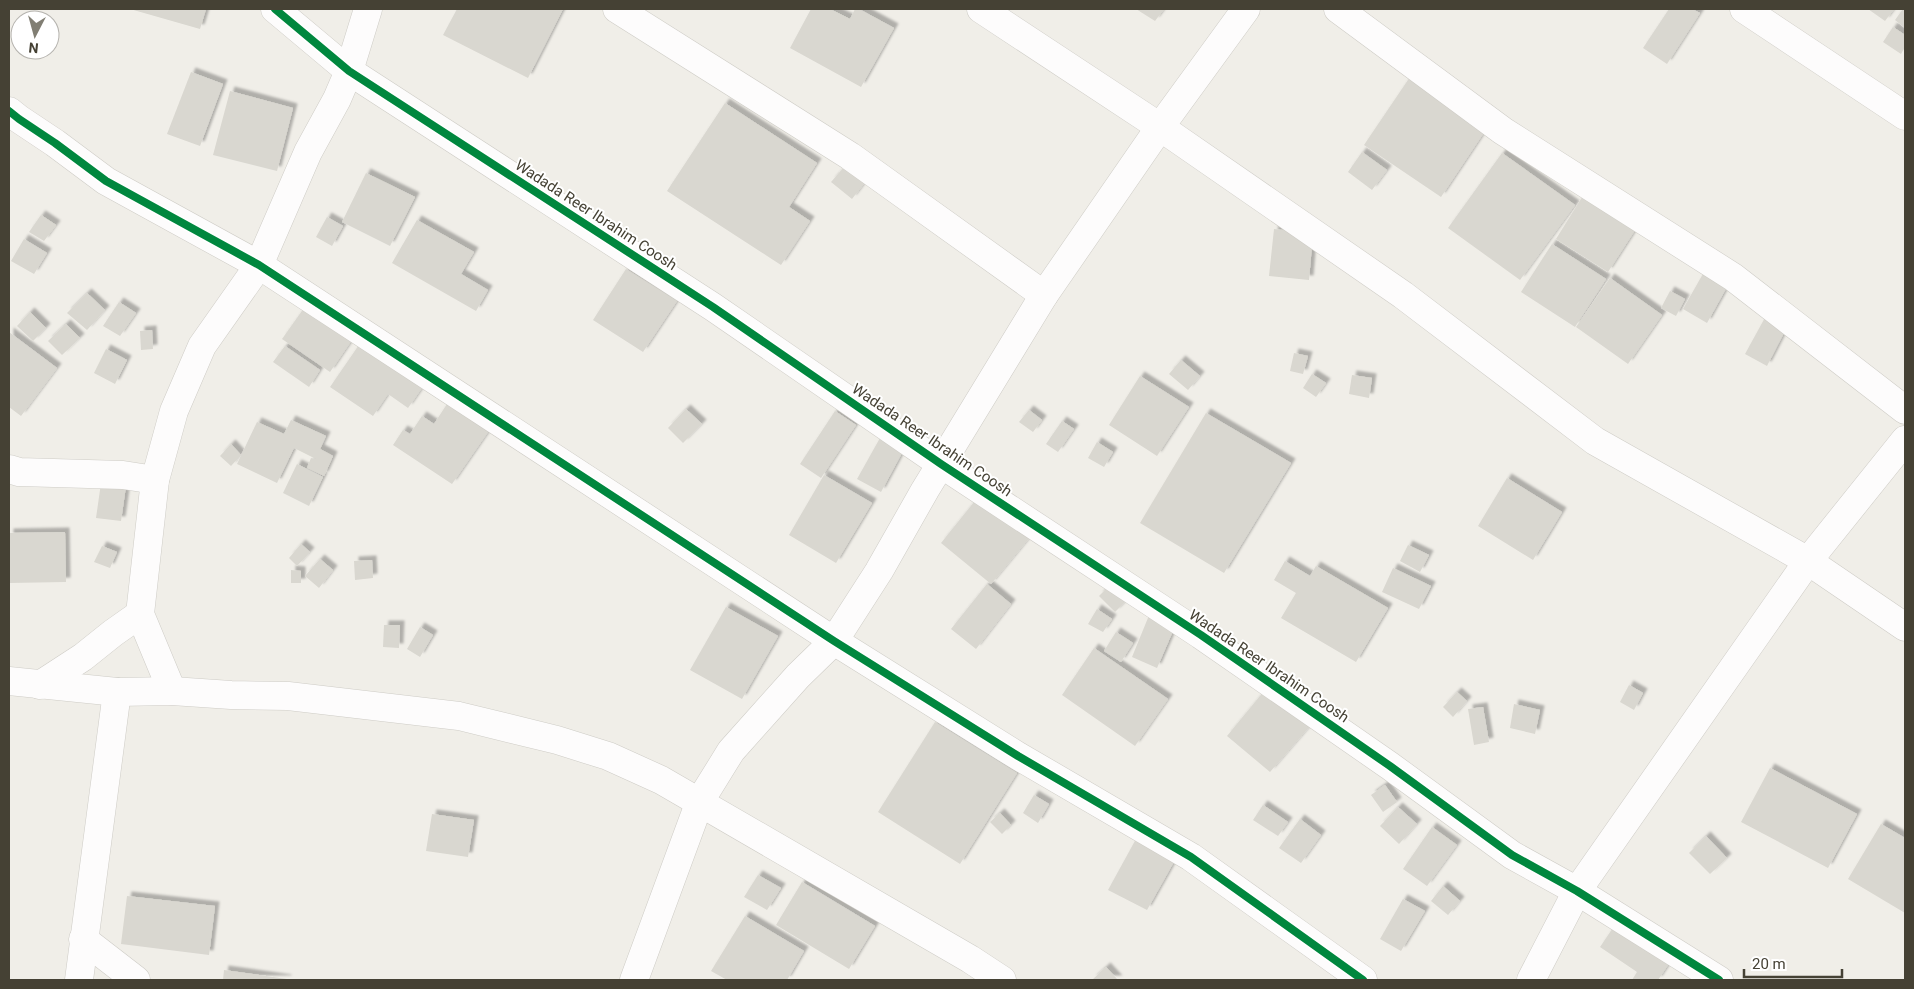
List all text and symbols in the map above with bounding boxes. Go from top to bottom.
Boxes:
north arrow [10,10,60,60]
text: N [28,39,39,56]
street label: Wadada Reer Ibrahim Coosh [512,156,680,274]
street label: Wadada Reer Ibrahim Coosh [849,380,1015,500]
street label: Wadada Reer Ibrahim Coosh [1186,606,1352,726]
scale bar [1744,946,1842,978]
text: 20 m [1752,955,1786,973]

